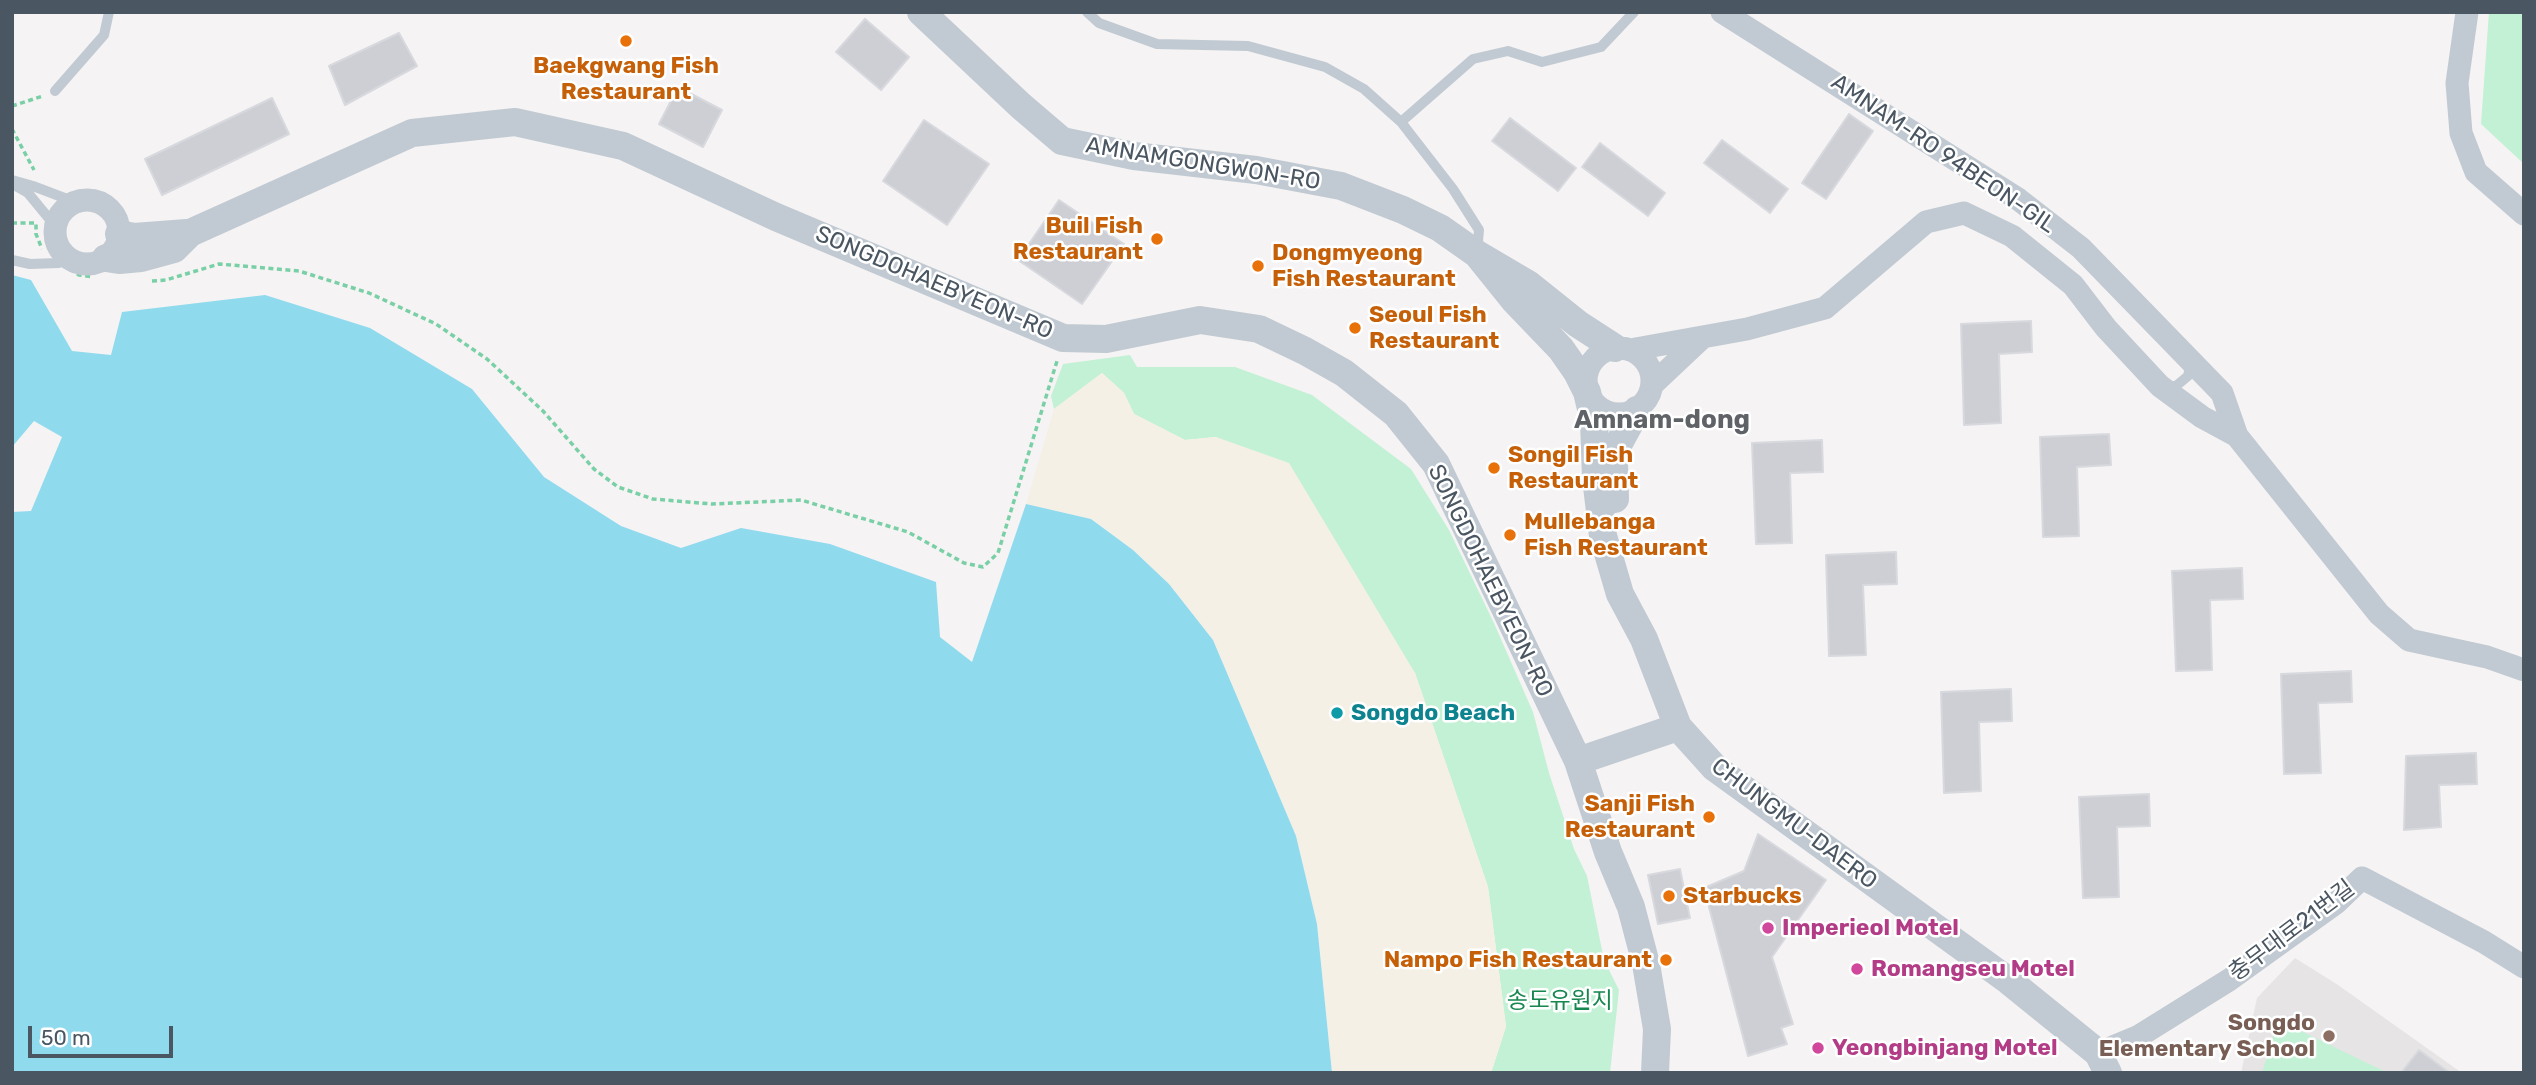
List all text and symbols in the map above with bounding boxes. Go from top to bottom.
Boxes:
marker: Baekgwang Fish Restaurant [618,33,634,49]
place label: Baekgwang Fish Restaurant [533,52,719,106]
street label: AMNAM-RO 94BEON-GIL [1826,69,2060,239]
street label: AMNAMGONGWON-RO [1084,132,1322,196]
place label: Buil Fish Restaurant [1013,212,1143,266]
street label: SONGDOHAEBYEON-RO [811,220,1057,346]
marker: Buil Fish Restaurant [1149,231,1165,247]
place label: Dongmyeong Fish Restaurant [1272,239,1456,293]
marker: Dongmyeong Fish Restaurant [1250,258,1266,274]
place label: Seoul Fish Restaurant [1369,301,1499,355]
marker: Seoul Fish Restaurant [1347,320,1363,336]
district label: Amnam-dong [1574,404,1750,436]
place label: Songil Fish Restaurant [1508,441,1638,495]
street label: SONGDOHAEBYEON-RO [1422,460,1558,702]
marker: Songil Fish Restaurant [1486,460,1502,476]
place label: Mullebanga Fish Restaurant [1524,508,1708,562]
marker: Mullebanga Fish Restaurant [1502,527,1518,543]
place label: Songdo Beach [1351,699,1515,727]
marker: Songdo Beach [1329,705,1345,721]
street label: CHUNGMU-DAERO [1706,753,1882,895]
place label: Sanji Fish Restaurant [1565,790,1695,844]
marker: Sanji Fish Restaurant [1701,809,1717,825]
street label: 충무대로21번길 [2224,875,2360,987]
place label: Starbucks [1683,882,1802,910]
marker: Starbucks [1661,888,1677,904]
place label: Imperieol Motel [1782,914,1959,942]
marker: Imperieol Motel [1760,920,1776,936]
place label: Nampo Fish Restaurant [1384,946,1652,974]
marker: Nampo Fish Restaurant [1658,952,1674,968]
place label: Romangseu Motel [1871,955,2075,983]
marker: Romangseu Motel [1849,961,1865,977]
park label: 송도유원지 [1507,987,1613,1015]
place label: Songdo Elementary School [2099,1009,2315,1063]
scale bar [32,1012,177,1056]
text: 50 m [41,1025,91,1050]
marker: Songdo Elementary School [2321,1028,2337,1044]
place label: Yeongbinjang Motel [1832,1034,2057,1062]
marker: Yeongbinjang Motel [1810,1040,1826,1056]

